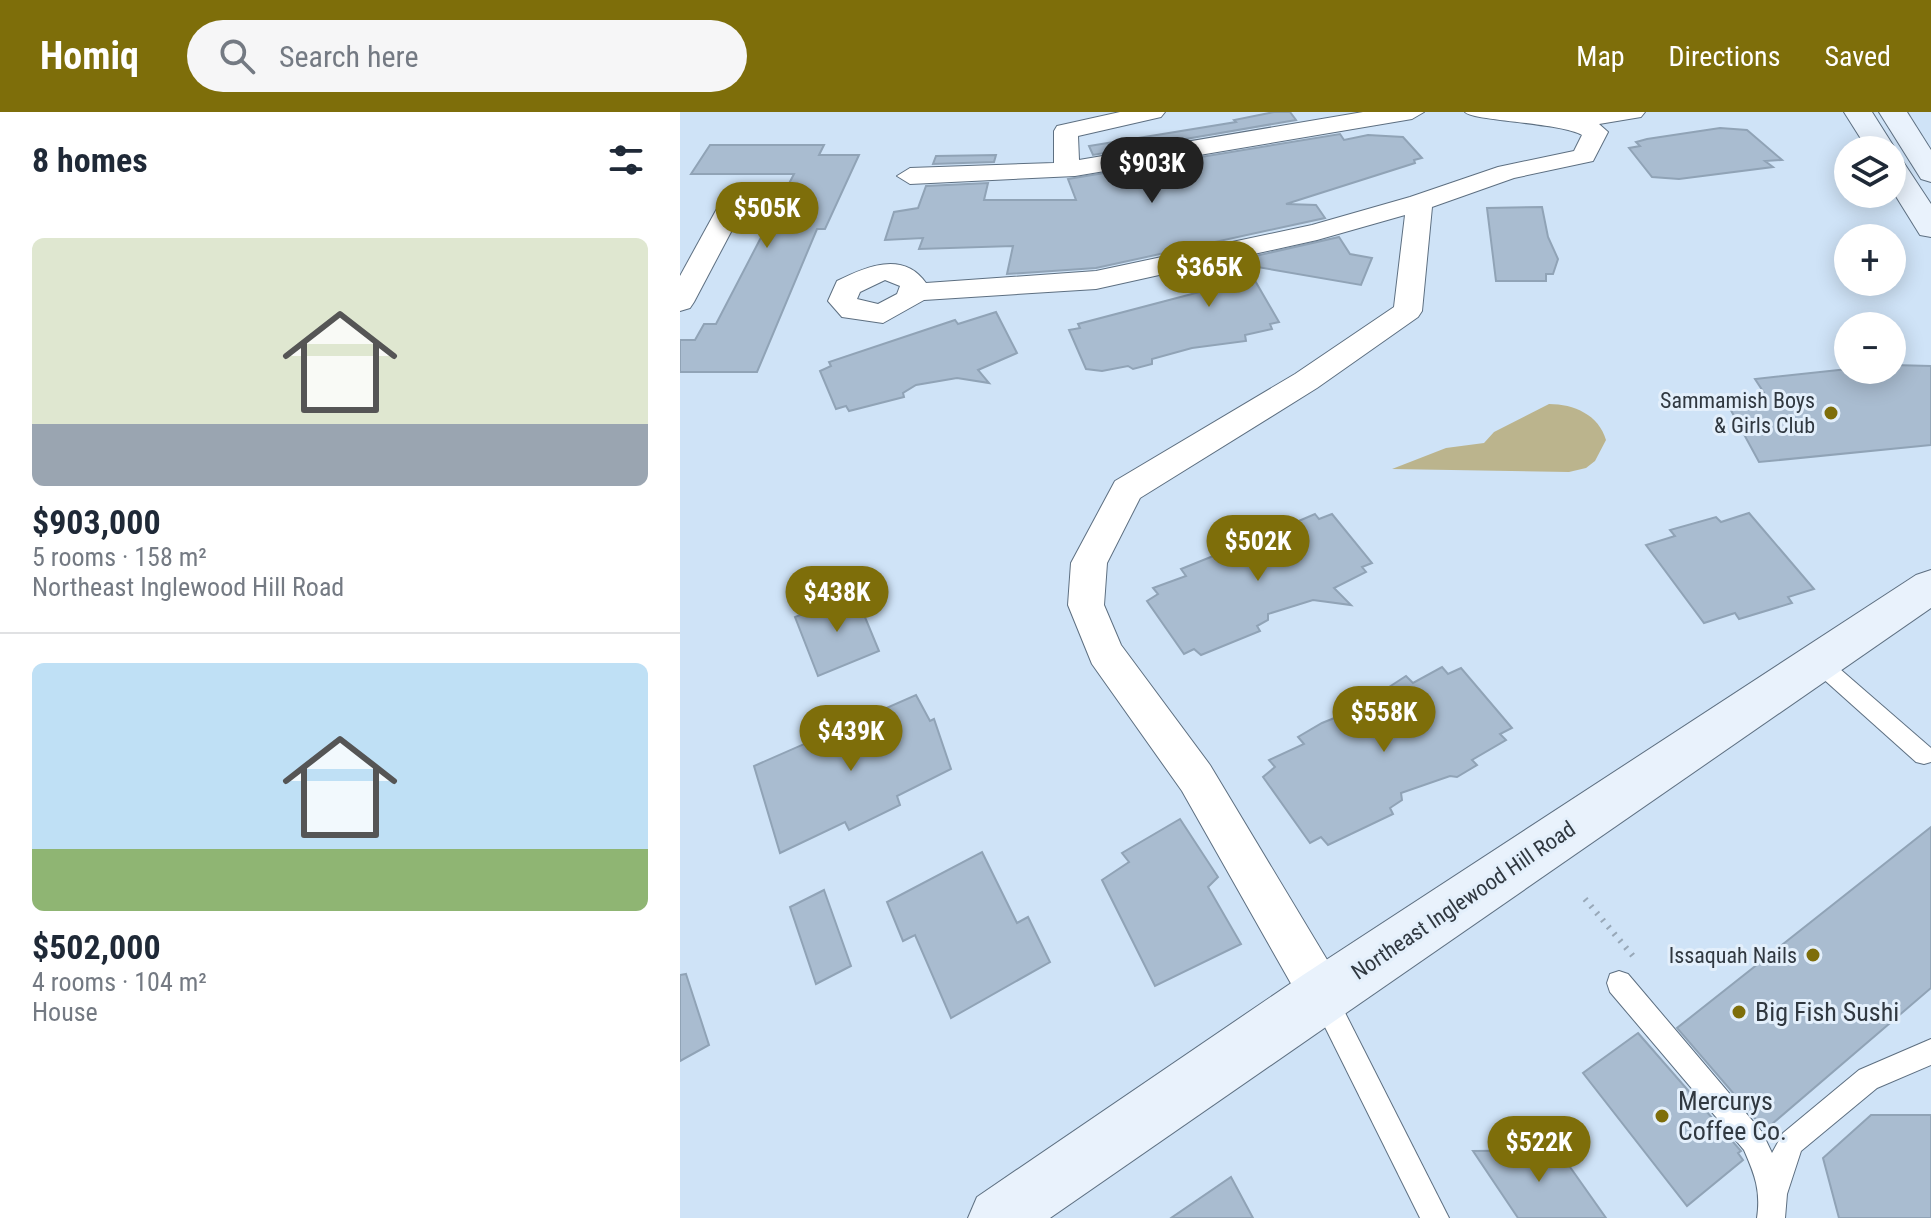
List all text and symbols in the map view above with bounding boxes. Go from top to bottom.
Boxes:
search box [187,20,747,92]
text: Homiq [40,34,139,78]
icon: search [215,34,259,78]
text: Search here [279,39,418,74]
text: Map [1576,40,1625,73]
text: Directions [1669,40,1780,73]
text: Saved [1824,40,1891,73]
map controls [1834,136,1906,384]
button: layers [1834,136,1906,208]
pin: $903K [1096,137,1208,205]
icon: filters [604,138,648,182]
text: 8 homes [32,140,148,180]
text: $903K [1119,148,1185,178]
pin: $505K [711,182,823,250]
text: $505K [734,193,800,223]
button: + [1834,224,1906,296]
pin: $365K [1153,241,1265,309]
text: $365K [1176,252,1242,282]
icon: home [268,290,412,434]
button: − [1834,312,1906,384]
place label: Sammamish Boys & Girls Club [1660,388,1815,438]
marker: Sammamish Boys & Girls Club [1822,404,1840,422]
text: $903,000 [32,502,161,542]
pin: $502K [1202,515,1314,583]
text: $502K [1225,526,1291,556]
text: 5 rooms · 158 m² [32,542,207,572]
pin: $438K [781,566,893,634]
text: Northeast Inglewood Hill Road [32,572,344,602]
text: $438K [804,577,870,607]
pin: $558K [1328,686,1440,754]
text: $558K [1351,697,1417,727]
pin: $439K [795,705,907,773]
icon: home [268,715,412,859]
text: $439K [818,716,884,746]
street label: Northeast Inglewood Hill Road [1347,816,1580,985]
text: $502,000 [32,927,161,967]
place label: Issaquah Nails [1669,943,1797,968]
marker: Issaquah Nails [1804,946,1822,964]
text: 4 rooms · 104 m² [32,967,207,997]
text: House [32,997,98,1027]
place label: Big Fish Sushi [1755,997,1899,1027]
marker: Big Fish Sushi [1730,1003,1748,1021]
place label: Mercurys Coffee Co. [1678,1086,1787,1146]
marker: Mercurys Coffee Co. [1653,1107,1671,1125]
pin: $522K [1483,1116,1595,1184]
text: $522K [1506,1127,1572,1157]

